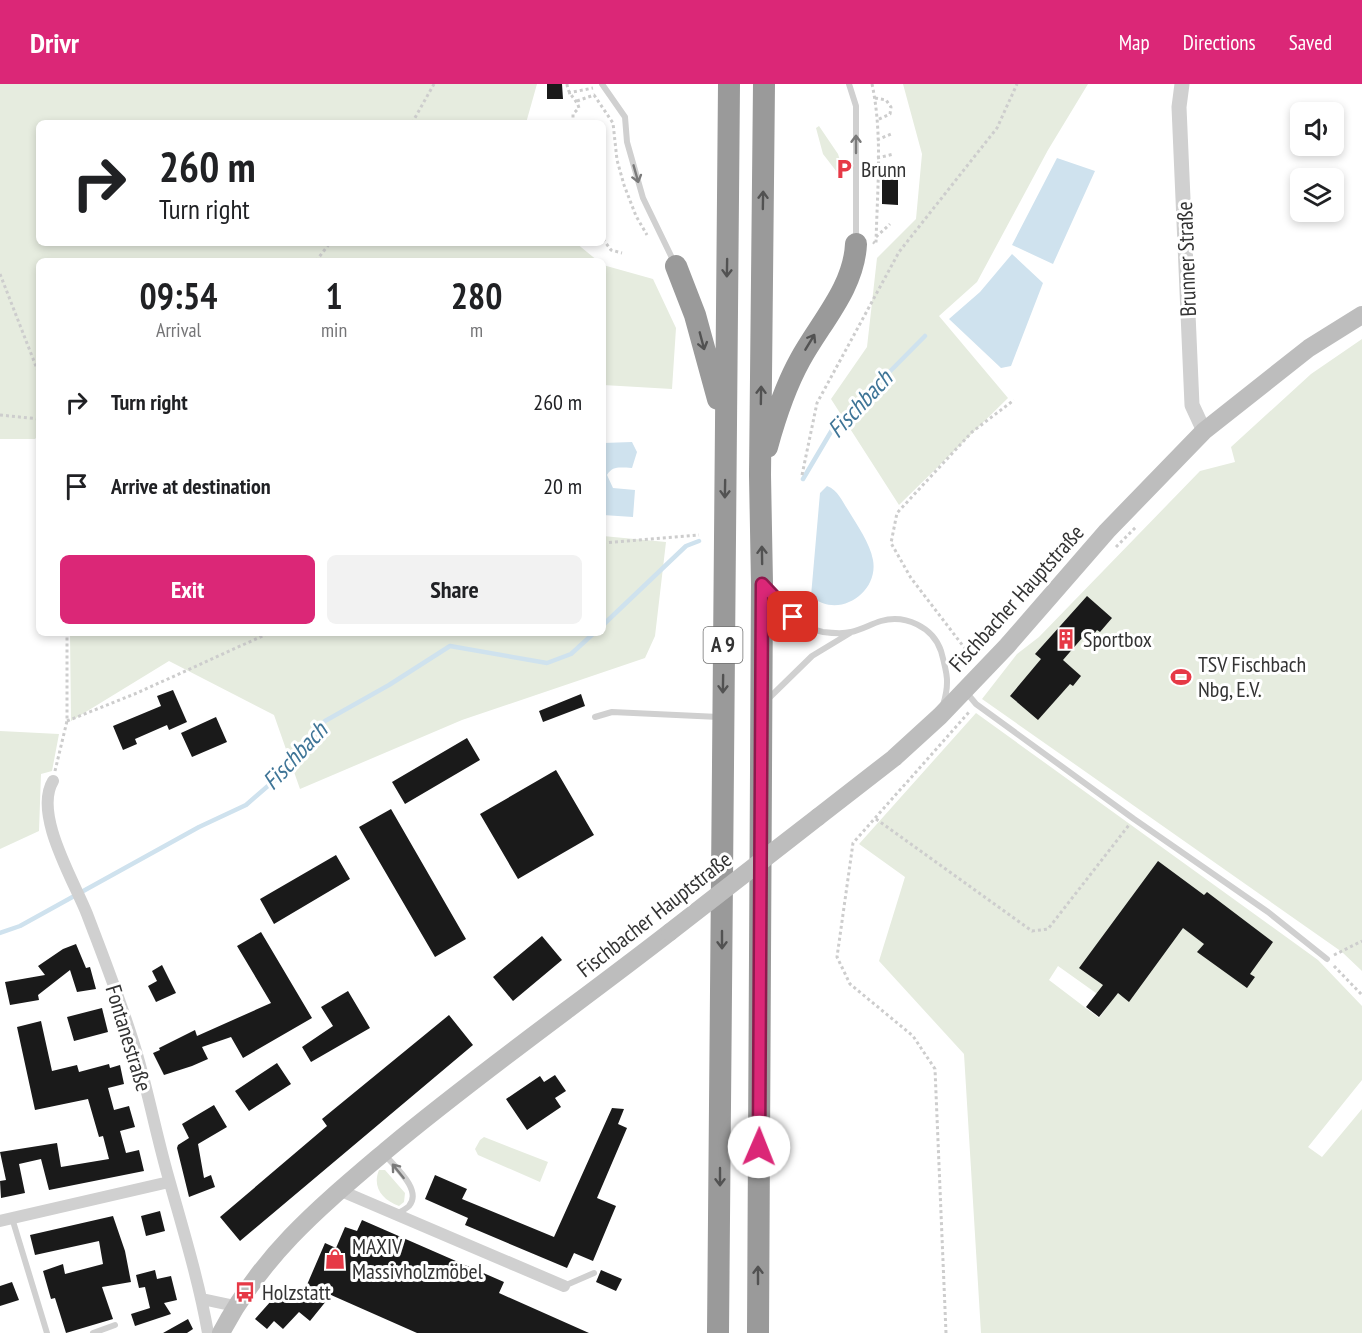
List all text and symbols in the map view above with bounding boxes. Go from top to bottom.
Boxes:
text: Drivr [30,24,79,61]
text: Map [1119,29,1150,56]
text: Directions [1183,29,1256,56]
text: Saved [1289,29,1332,56]
map controls [1290,102,1344,222]
button: sound [1290,102,1344,156]
one-way arrow [850,135,862,155]
text: 260 m [159,139,256,194]
icon: right [60,144,138,222]
place label: Brunn [861,155,906,183]
parking icon: Brunn [832,157,856,181]
one-way arrow [631,164,642,183]
button: layers [1290,168,1344,222]
one-way arrow [757,191,769,211]
text: Turn right [159,192,250,226]
street label: Brunner Straße [1170,201,1202,317]
one-way arrow [721,258,733,278]
text: 09:54 [140,272,217,319]
text: 1 [325,272,343,319]
text: 280 [451,272,502,319]
text: Arrival [156,317,201,343]
text: min [321,317,347,343]
text: m [470,317,483,343]
one-way arrow [697,331,708,350]
one-way arrow [805,334,817,351]
water label: Fischbach [821,362,900,444]
icon: right [60,386,93,419]
one-way arrow [755,386,767,406]
text: Turn right [111,388,188,416]
text: 260 m [533,388,582,416]
icon: arrive [60,470,93,503]
text: Arrive at destination [111,472,271,500]
text: 20 m [543,472,582,500]
one-way arrow [719,478,731,498]
street label: Fischbacher Hauptstraße [943,519,1089,677]
one-way arrow [756,545,767,565]
button: Exit [60,555,315,624]
button: Share [327,555,582,624]
pin [767,591,818,642]
icon: arrive [776,600,809,633]
place label: Sportbox [1083,625,1152,653]
road number: A 9 [704,627,742,663]
building icon: Sportbox [1054,627,1078,651]
place label: TSV Fischbach Nbg, E.V. [1198,650,1306,703]
sports icon: TSV Fischbach Nbg, E.V. [1169,665,1193,689]
one-way arrow [717,673,729,693]
water label: Fischbach [256,714,335,796]
street label: Fischbacher Hauptstraße [571,845,737,983]
one-way arrow [716,929,727,949]
street label: Fontanestraße [100,981,158,1095]
position arrow [727,1115,791,1179]
one-way arrow [391,1164,405,1179]
one-way arrow [714,1166,726,1186]
place label: MAXIV Massivholzmöbel [352,1232,484,1285]
shop icon: MAXIV Massivholzmöbel [323,1247,347,1271]
one-way arrow [752,1265,764,1285]
place label: Holzstatt [262,1278,331,1306]
bus stop icon: Holzstatt [233,1280,257,1304]

